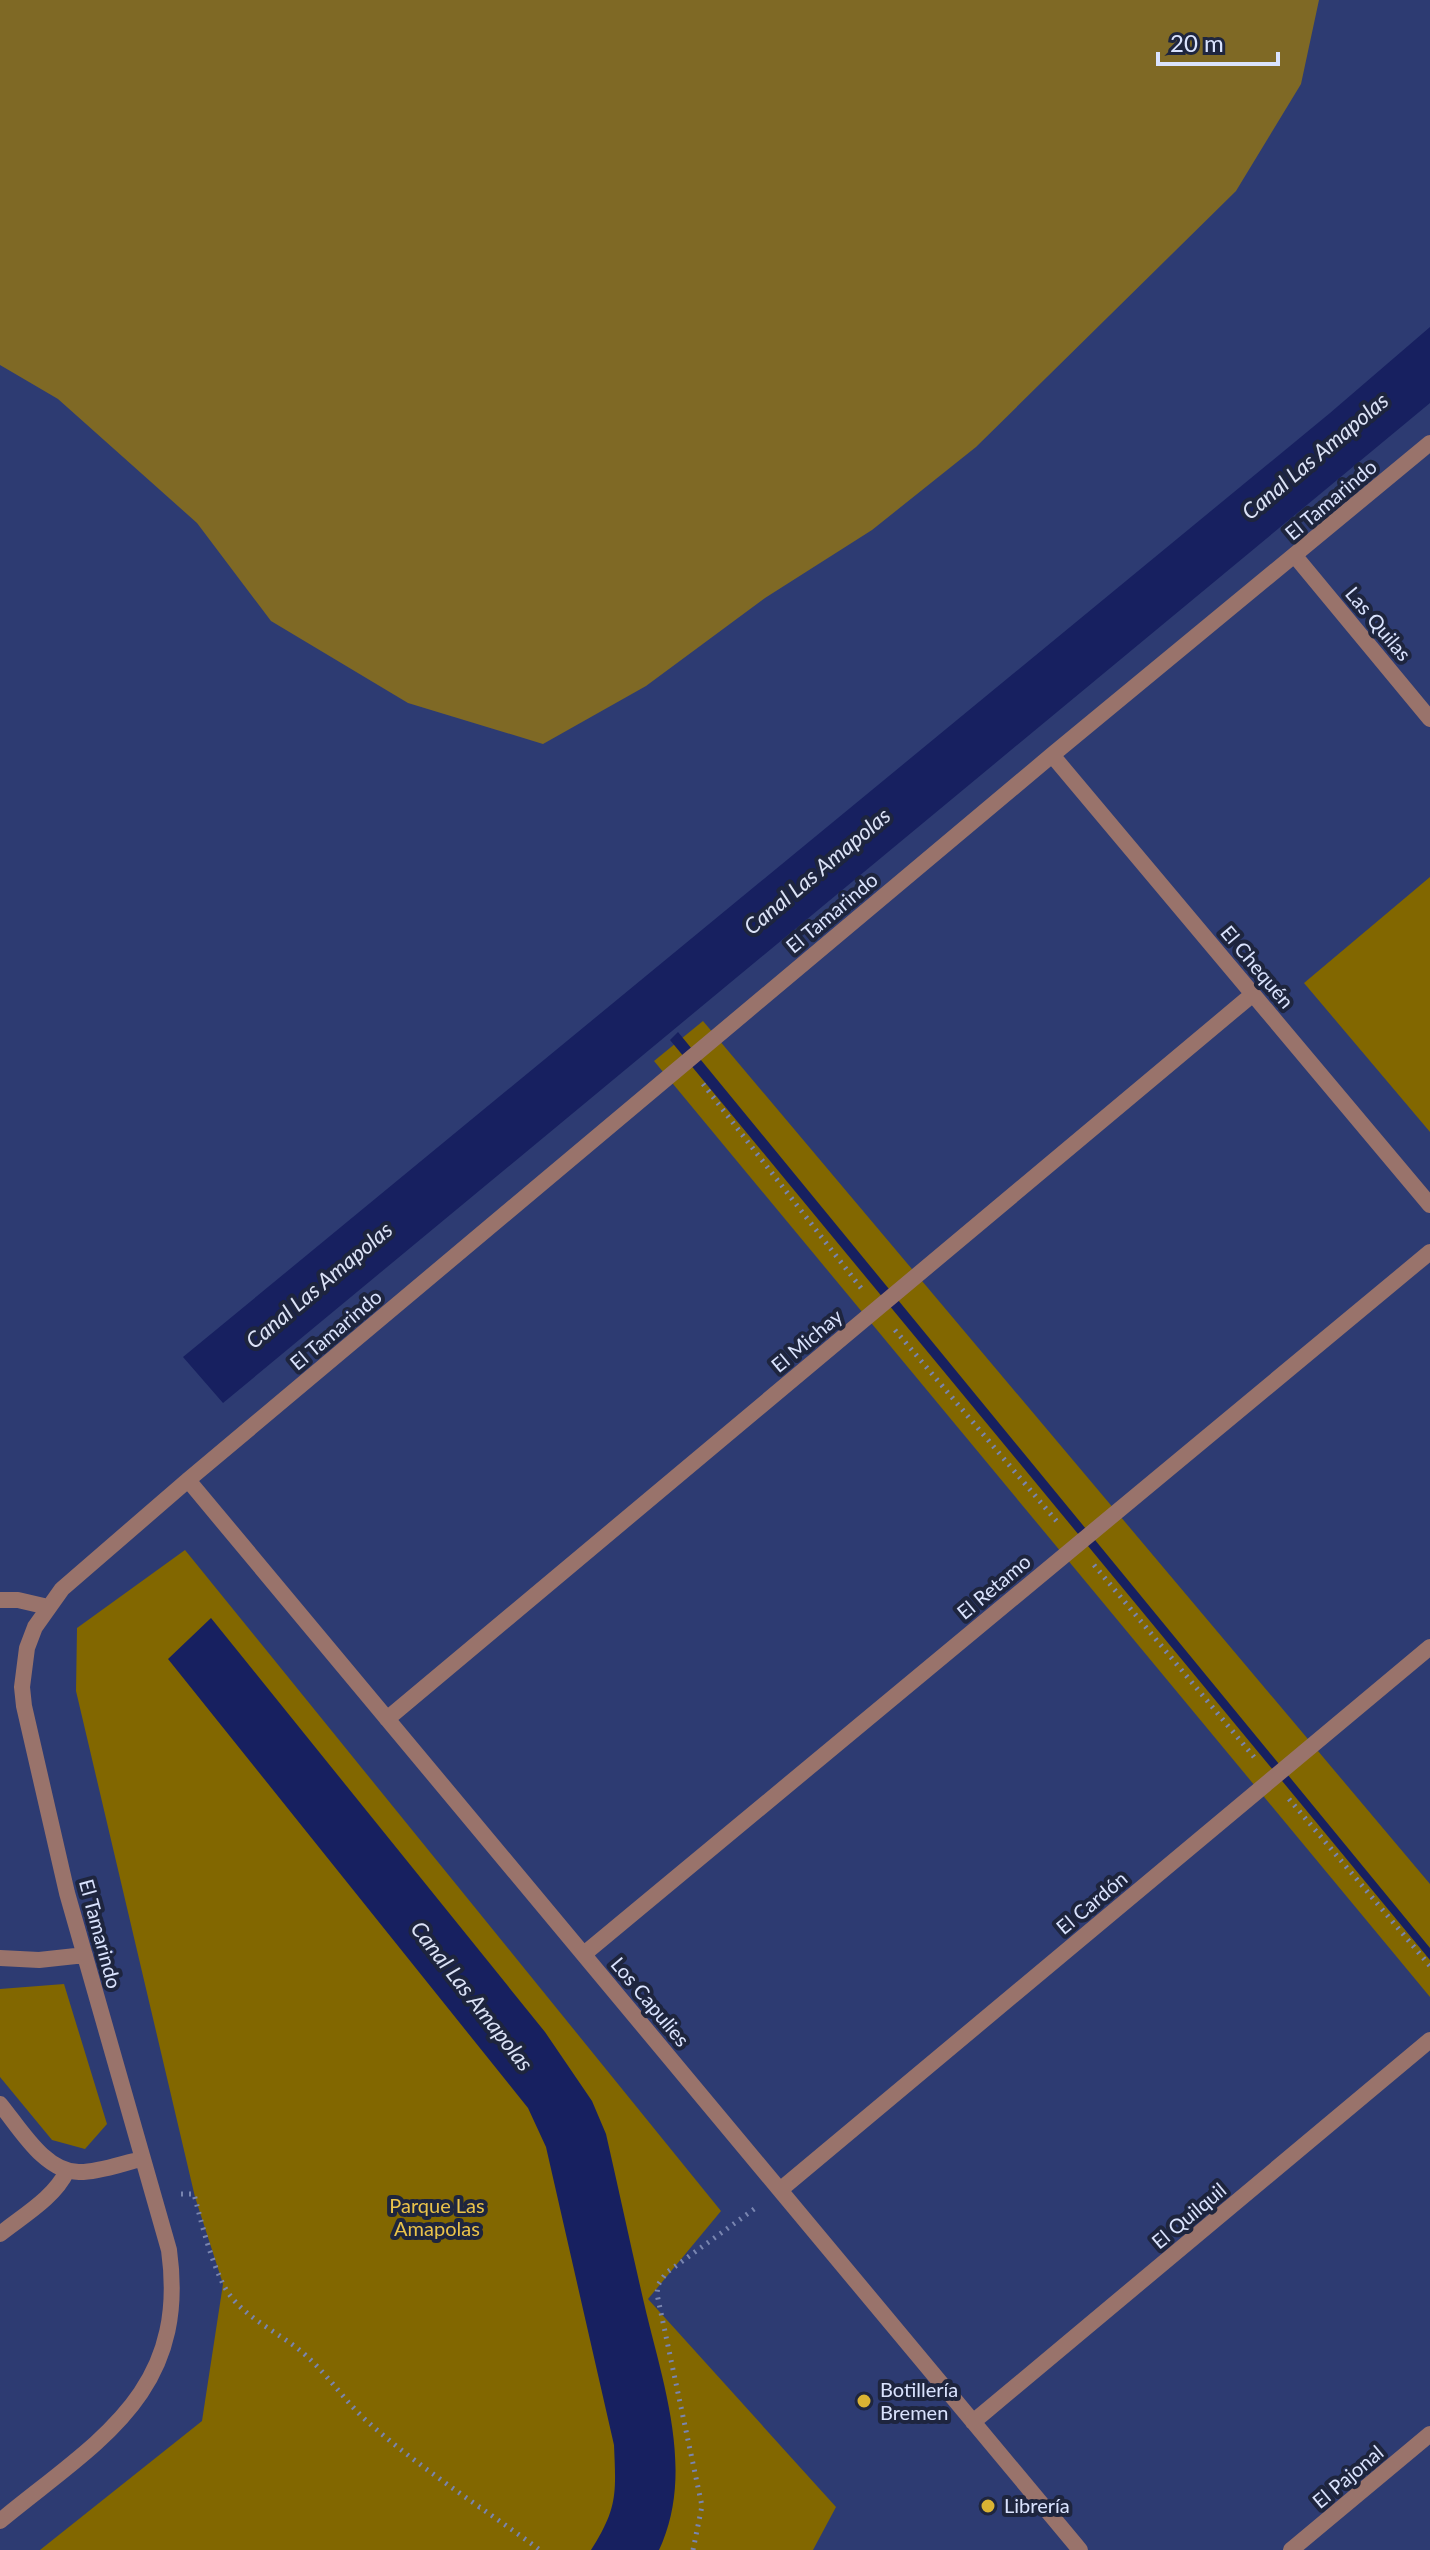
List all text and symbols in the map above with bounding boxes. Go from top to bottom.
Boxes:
scale bar [1158,16,1278,66]
text: 20 m [1170,28,1224,57]
water label: Canal Las Amapolas [1236,386,1394,525]
street label: El Tamarindo [1280,454,1381,545]
street label: Las Quilas [1341,582,1417,665]
water label: Canal Las Amapolas [738,801,896,940]
street label: El Tamarindo [781,867,882,958]
street label: El Chequén [1216,920,1299,1013]
water label: Canal Las Amapolas [240,1215,398,1354]
street label: El Tamarindo [285,1284,386,1375]
street label: El Michay [766,1303,847,1377]
street label: El Retamo [952,1549,1035,1624]
street label: El Cardón [1051,1866,1132,1939]
street label: El Tamarindo [75,1876,127,1991]
water label: Canal Las Amapolas [405,1915,539,2076]
street label: Los Capulies [607,1952,695,2051]
street label: El Quilquil [1146,2177,1230,2253]
park label: Parque Las Amapolas [389,2193,485,2240]
place label: Botillería Bremen [880,2377,958,2424]
marker: Botillería Bremen [855,2392,873,2410]
street label: El Pajonal [1307,2440,1388,2513]
place label: Librería [1004,2493,1070,2517]
marker: Librería [979,2497,997,2515]

